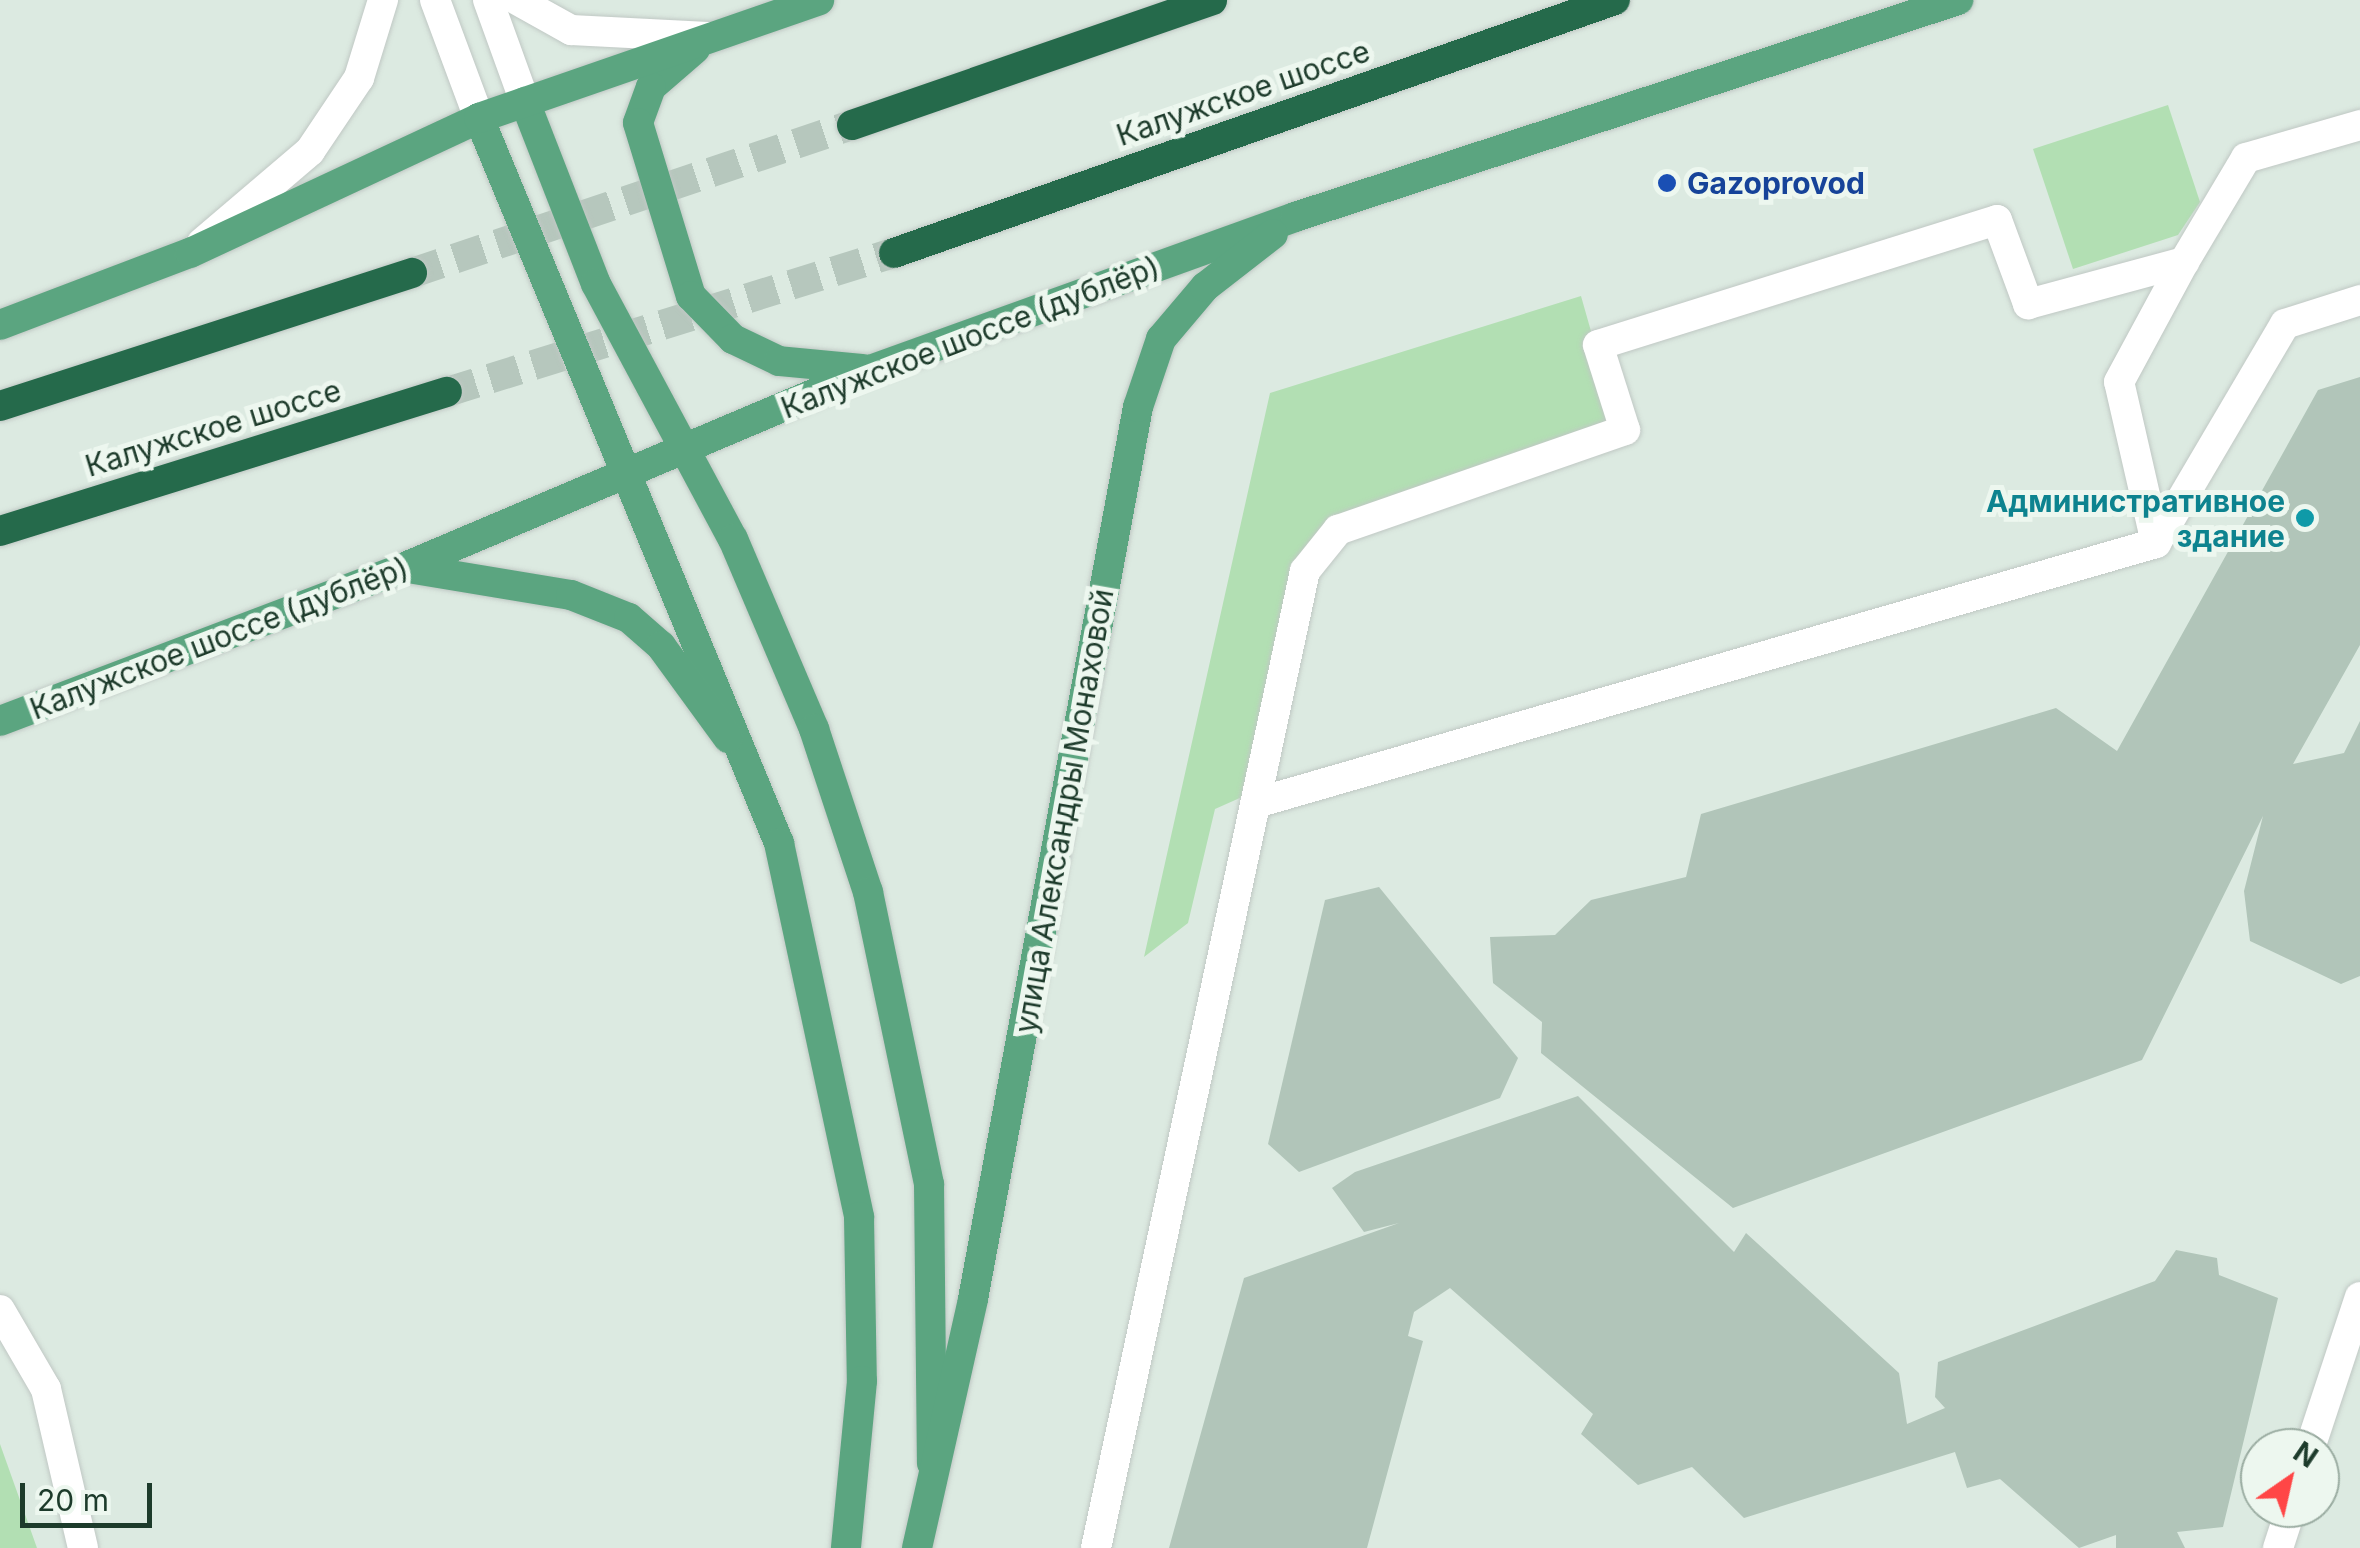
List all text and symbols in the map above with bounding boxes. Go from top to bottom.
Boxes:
street label: Калужское шоссе [1112,33,1374,153]
place label: Gazoprovod [1687,165,1865,201]
marker: Gazoprovod [1656,172,1678,194]
street label: Калужское шоссе (дублёр) [776,248,1164,426]
street label: Калужское шоссе [81,372,345,484]
place label: Административное здание [1986,483,2285,554]
marker: Административное здание [2294,507,2316,529]
street label: Калужское шоссе (дублёр) [25,549,413,727]
street label: улица Александры Монаховой [1007,586,1121,1036]
north arrow [2240,1428,2340,1528]
text: N [2287,1435,2324,1475]
scale bar [25,1463,158,1525]
text: 20 m [37,1482,109,1518]

